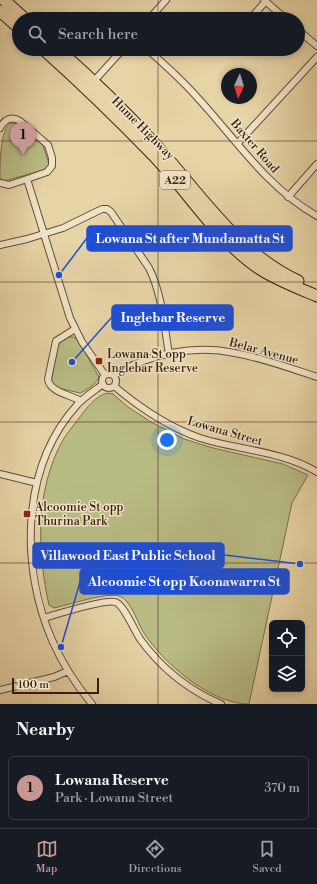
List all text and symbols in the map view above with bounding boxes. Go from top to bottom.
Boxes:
search box [12,12,305,56]
icon: search [26,23,48,45]
text: Search here [58,25,138,44]
north arrow [221,68,257,104]
street label: Hume Highway [108,94,177,163]
street label: Baxter Road [227,116,282,176]
pin: 1 [10,122,36,155]
road number: A22 [160,171,190,189]
callout: Lowana St after Mundamatta St [87,226,292,251]
text: Lowana St after Mundamatta St [96,231,285,247]
callout: Inglebar Reserve [112,305,233,330]
text: Inglebar Reserve [121,310,225,326]
street label: Belar Avenue [227,335,300,368]
place label: Lowana St opp Inglebar Reserve [107,347,198,376]
marker: Lowana St opp Inglebar Reserve [94,356,104,366]
street label: Lowana Street [186,414,265,450]
your location [157,430,177,450]
place label: Alcoomie St opp Thurina Park [34,500,124,529]
marker: Alcoomie St opp Thurina Park [22,509,32,519]
callout: Villawood East Public School [33,543,224,568]
text: Villawood East Public School [39,548,216,564]
callout: Alcoomie St opp Koonawarra St [80,569,289,594]
text: Alcoomie St opp Koonawarra St [87,574,281,590]
map controls [269,620,305,692]
button: locate [269,620,305,656]
button: layers [269,656,305,692]
scale bar [12,676,99,695]
text: 100 m [18,678,49,692]
text: Nearby [16,719,75,741]
text: Lowana Reserve [55,771,169,790]
text: 1 [27,780,33,796]
text: 370 m [264,780,300,796]
text: Park · Lowana Street [55,790,173,806]
tab: Map [36,838,58,876]
tab: Directions [129,838,182,876]
tab: Saved [253,838,281,876]

